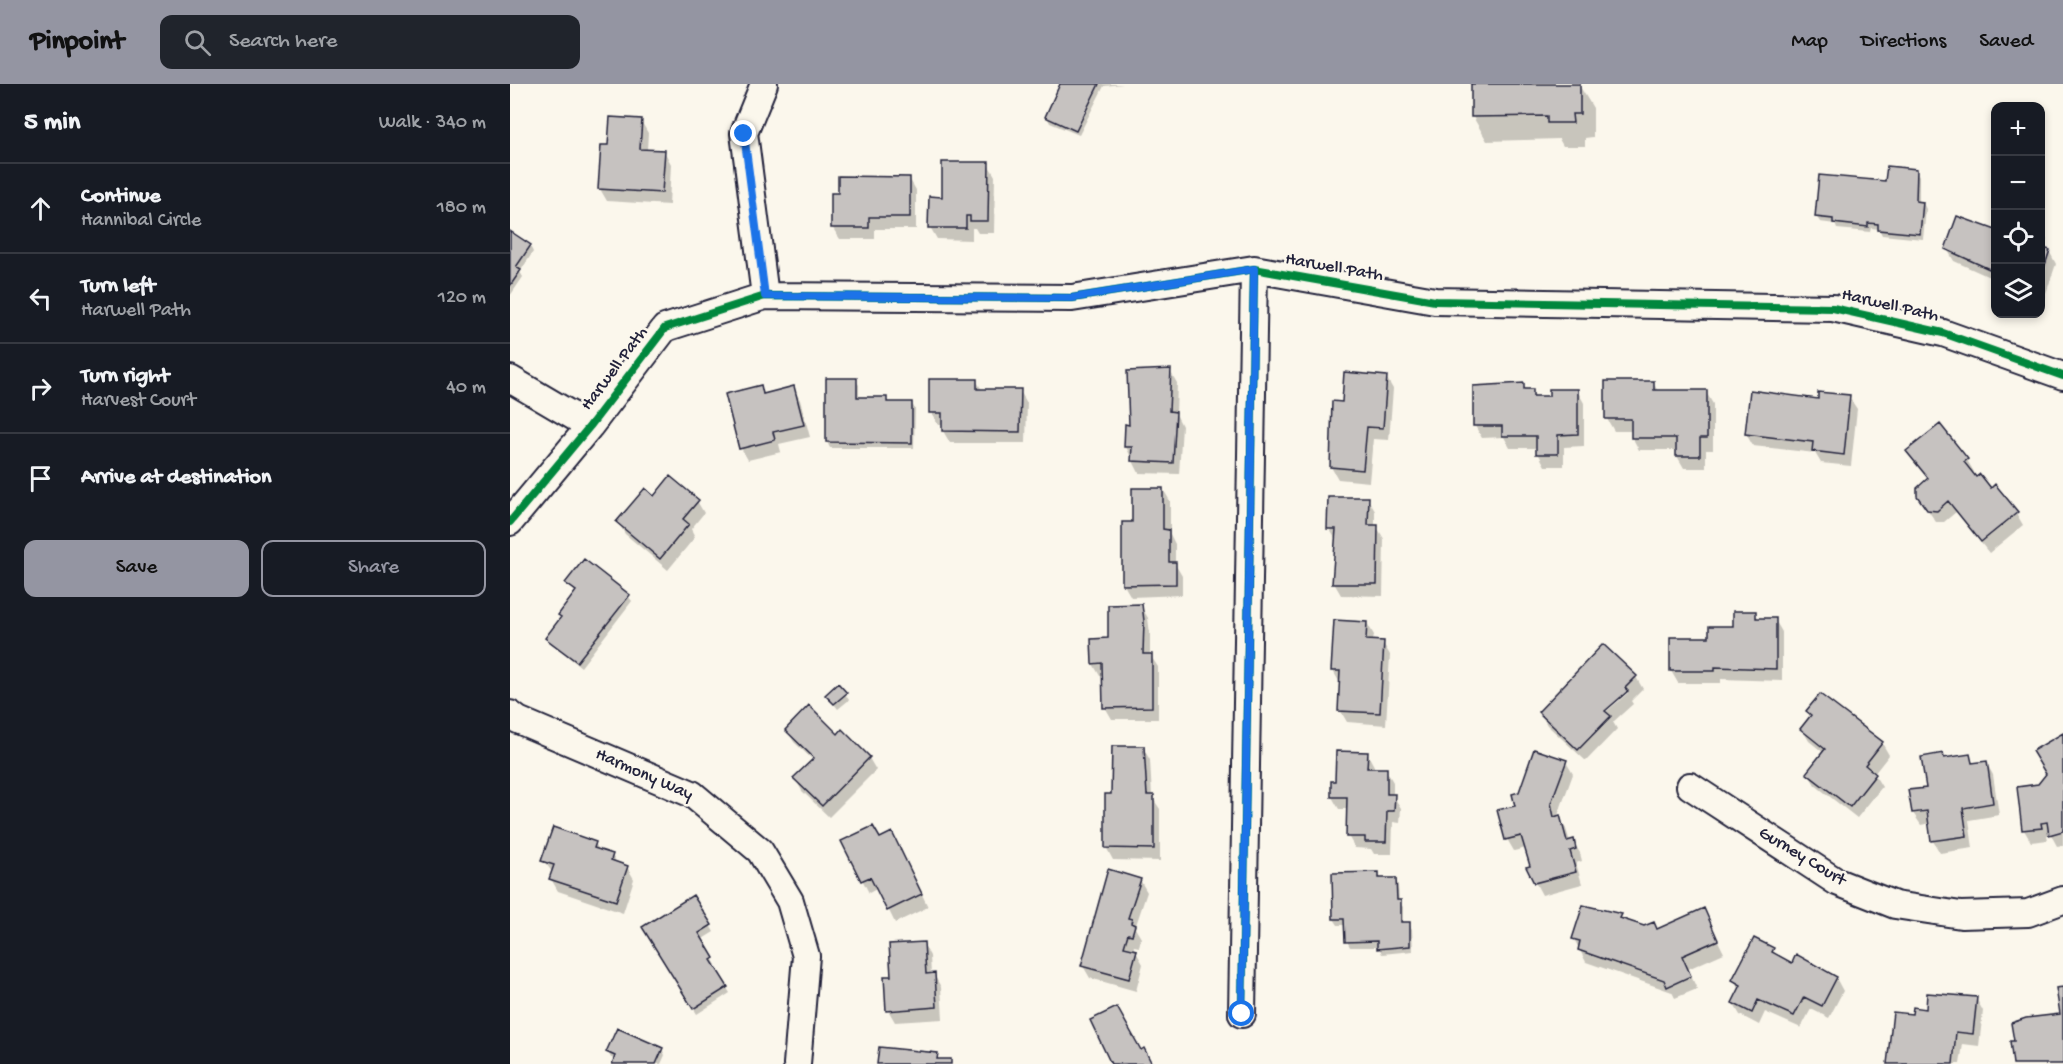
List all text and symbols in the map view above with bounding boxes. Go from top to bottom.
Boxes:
search box [160,15,580,69]
text: Pinpoint [30,26,124,59]
icon: search [181,26,214,59]
text: Search here [229,29,337,55]
text: Map [1791,30,1828,55]
text: Directions [1861,30,1946,55]
text: Saved [1979,30,2033,55]
map controls [1991,102,2045,318]
button: + [1991,102,2045,156]
text: 5 min [24,108,80,139]
text: Walk · 340 m [379,112,486,135]
route end [730,120,756,146]
button: − [1991,156,2045,210]
text: Continue [81,184,161,210]
icon: ahead [24,192,57,225]
text: 180 m [437,197,486,220]
text: Hannibal Circle [81,210,201,233]
button: locate [1991,210,2045,264]
street label: Harwell Path [1283,249,1385,287]
button: layers [1991,264,2045,318]
text: Turn left [81,274,155,300]
icon: left [24,282,57,315]
street label: Harwell Path [1839,285,1941,327]
text: 120 m [438,287,486,310]
text: Harwell Path [81,300,191,323]
street label: Harwell Path [577,323,653,415]
text: Turn right [81,364,169,390]
icon: right [24,372,57,405]
text: 40 m [446,377,486,400]
text: Harvest Court [81,390,196,413]
icon: arrive [24,462,57,495]
text: Arrive at destination [81,465,271,491]
button: Save [24,540,249,597]
button: Share [261,540,486,597]
street label: Harmony Way [592,744,696,806]
street label: Gurney Court [1754,823,1851,892]
route start [1228,1000,1254,1026]

